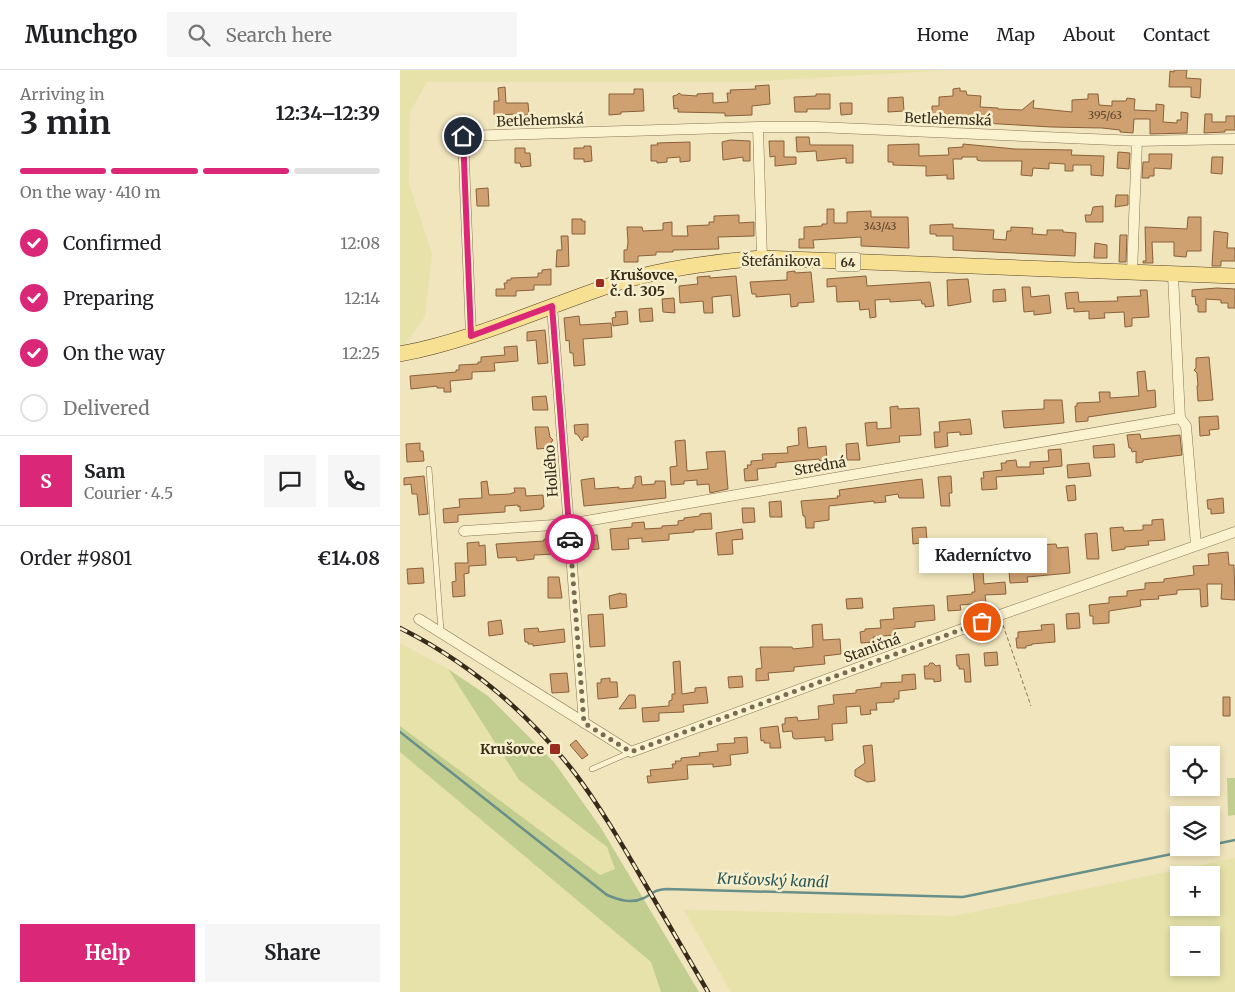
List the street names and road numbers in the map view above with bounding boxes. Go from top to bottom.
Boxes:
street label: Betlehemská [904,108,993,130]
street label: Betlehemská [496,109,585,131]
street label: Štefánikova [741,252,821,270]
road number: 64 [836,252,860,272]
street label: Hollého [540,444,562,498]
street label: Stredná [793,452,848,479]
street label: Staničná [841,629,903,667]

